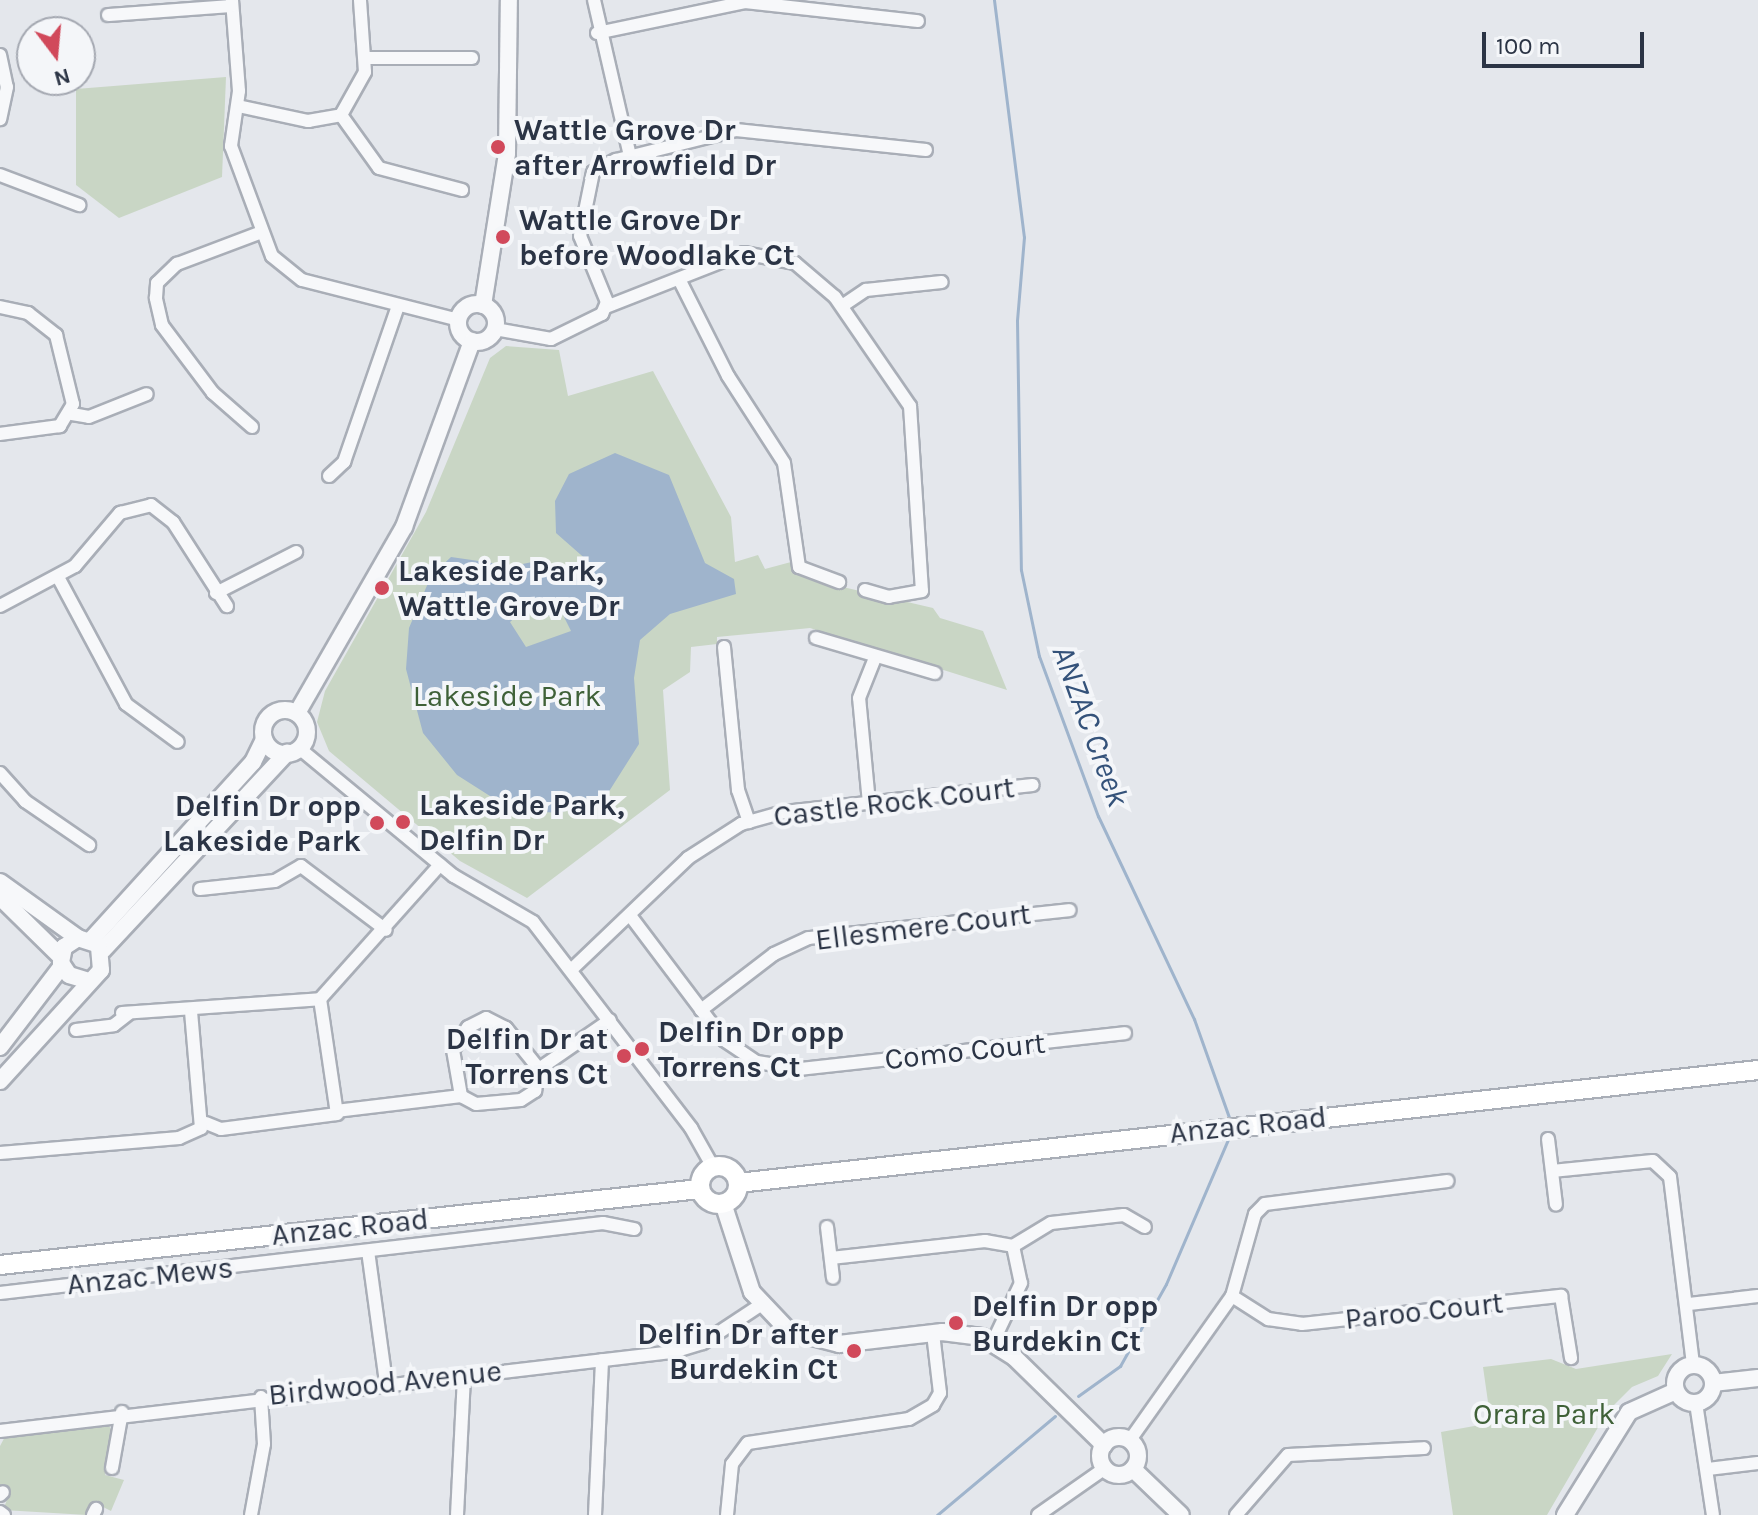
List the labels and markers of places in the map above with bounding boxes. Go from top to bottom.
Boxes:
place label: Wattle Grove Dr after Arrowfield Dr [514,112,776,182]
marker: Wattle Grove Dr after Arrowfield Dr [489,138,507,156]
place label: Wattle Grove Dr before Woodlake Ct [519,202,795,272]
marker: Wattle Grove Dr before Woodlake Ct [494,228,512,246]
place label: Lakeside Park, Wattle Grove Dr [398,553,620,624]
marker: Lakeside Park, Wattle Grove Dr [373,579,391,597]
place label: Lakeside Park, Delfin Dr [419,787,625,858]
place label: Delfin Dr opp Lakeside Park [163,788,361,858]
marker: Lakeside Park, Delfin Dr [394,813,412,831]
marker: Delfin Dr opp Lakeside Park [368,814,386,832]
place label: Delfin Dr opp Torrens Ct [658,1014,844,1084]
place label: Delfin Dr at Torrens Ct [446,1021,608,1092]
marker: Delfin Dr opp Torrens Ct [633,1040,651,1058]
marker: Delfin Dr at Torrens Ct [615,1047,633,1065]
place label: Delfin Dr opp Burdekin Ct [972,1288,1158,1358]
marker: Delfin Dr opp Burdekin Ct [947,1314,965,1332]
place label: Delfin Dr after Burdekin Ct [637,1316,838,1386]
marker: Delfin Dr after Burdekin Ct [845,1342,863,1360]

